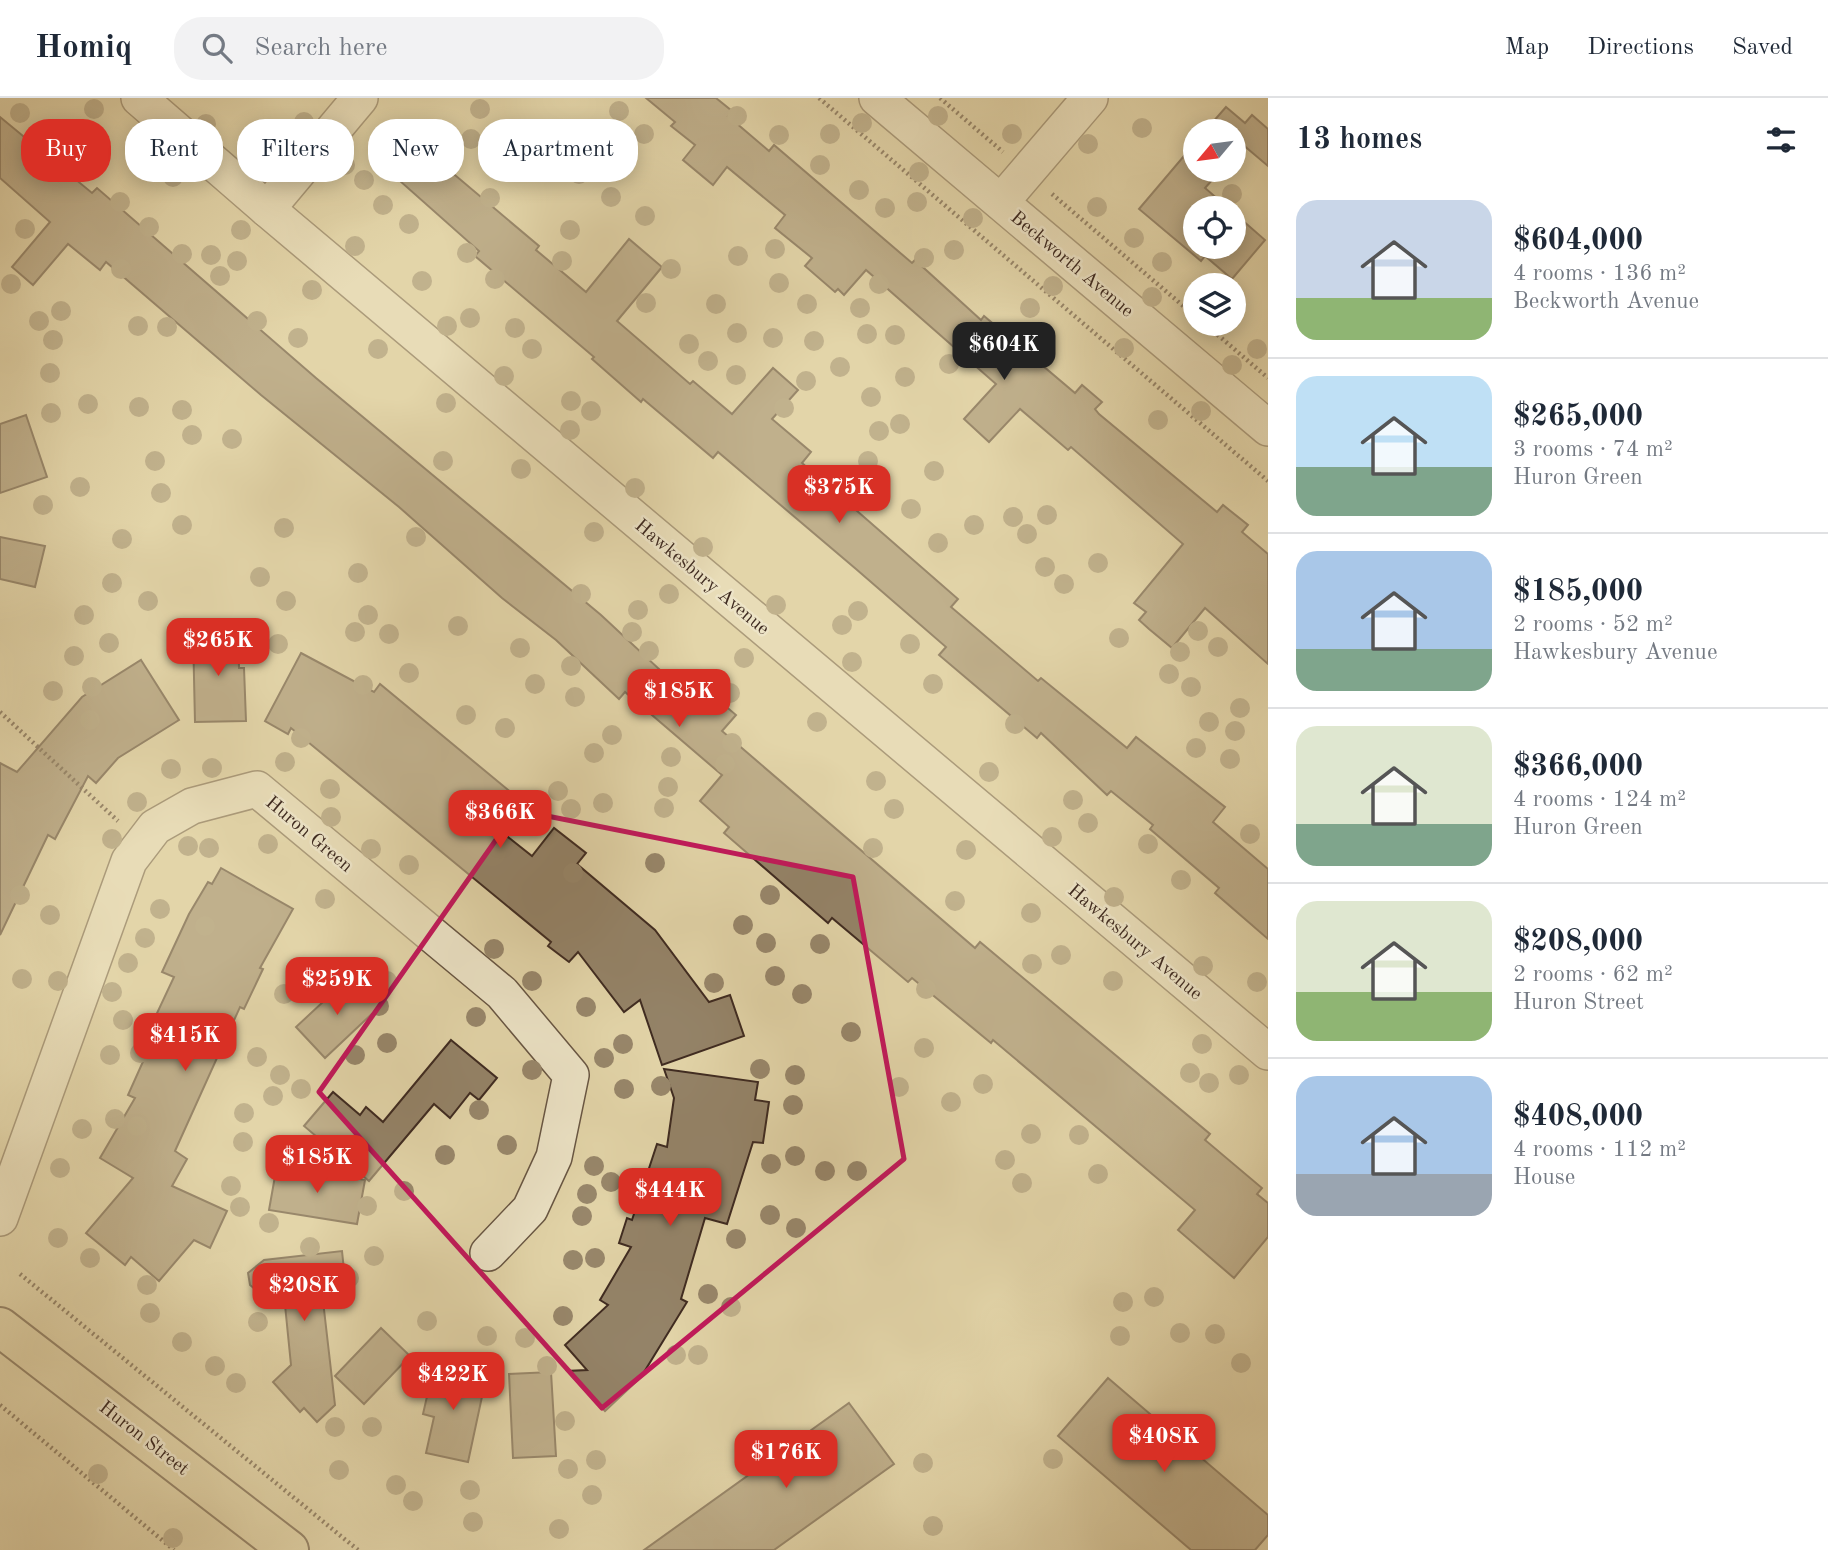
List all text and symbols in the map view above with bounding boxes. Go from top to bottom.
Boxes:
search box [174,17,664,80]
icon: search [198,29,236,67]
text: Homiq [35,32,132,65]
text: Search here [254,35,387,61]
text: Map [1505,36,1549,60]
text: Directions [1587,36,1694,60]
text: Saved [1732,36,1793,60]
chip: Buy [21,119,111,182]
chip: Rent [125,119,223,182]
chip: Filters [237,119,354,182]
chip: New [368,119,464,182]
chip: Apartment [478,119,638,182]
north arrow [1183,119,1246,182]
map controls [1183,119,1246,336]
icon: filters [1762,121,1800,159]
text: 13 homes [1296,125,1422,155]
button: locate [1183,196,1246,259]
street label: Beckworth Avenue [1006,208,1136,322]
text: $604,000 [1513,226,1643,256]
icon: home [1352,228,1436,312]
text: 4 rooms · 136 m² [1513,262,1686,285]
button: layers [1183,273,1246,336]
text: Beckworth Avenue [1513,290,1699,313]
pin: $604K [955,322,1053,382]
text: $604K [968,333,1040,356]
text: $265,000 [1513,402,1643,432]
icon: home [1352,404,1436,488]
text: 3 rooms · 74 m² [1513,438,1673,461]
pin: $375K [790,466,888,525]
text: Huron Green [1513,466,1643,489]
text: $375K [803,476,875,499]
street label: Hawkesbury Avenue [631,516,772,639]
text: $185,000 [1513,577,1643,607]
icon: home [1352,579,1436,663]
text: 2 rooms · 52 m² [1513,613,1673,636]
pin: $265K [169,618,267,678]
text: $265K [182,629,254,652]
text: Hawkesbury Avenue [1513,641,1717,664]
pin: $185K [630,670,728,729]
text: $185K [643,680,715,703]
text: $366,000 [1513,752,1643,782]
icon: home [1352,754,1436,838]
text: 4 rooms · 124 m² [1513,788,1686,811]
pin: $366K [451,790,549,850]
street label: Huron Green [261,793,356,877]
text: $366K [464,801,536,824]
text: Huron Green [1513,816,1643,839]
street label: Hawkesbury Avenue [1064,881,1205,1004]
text: $208,000 [1513,927,1643,957]
icon: home [1352,929,1436,1013]
pin: $259K [288,958,386,1017]
text: 2 rooms · 62 m² [1513,963,1673,986]
text: $259K [301,968,373,991]
text: Huron Street [1513,991,1644,1014]
pin: $415K [136,1014,234,1073]
text: $415K [149,1024,221,1047]
text: $408,000 [1513,1102,1643,1132]
icon: home [1352,1104,1436,1188]
pin: $185K [268,1136,366,1195]
text: 4 rooms · 112 m² [1513,1138,1686,1161]
text: $185K [281,1146,353,1169]
text: House [1513,1166,1575,1189]
pin: $444K [621,1168,719,1228]
text: $444K [634,1179,706,1202]
pin: $208K [255,1264,353,1323]
text: $208K [268,1274,340,1297]
pin: $422K [404,1352,502,1412]
text: $422K [417,1363,489,1386]
street label: Huron Street [95,1398,192,1480]
pin: $408K [1115,1414,1213,1474]
text: $408K [1128,1425,1200,1448]
pin: $176K [737,1430,835,1490]
text: $176K [750,1441,822,1464]

